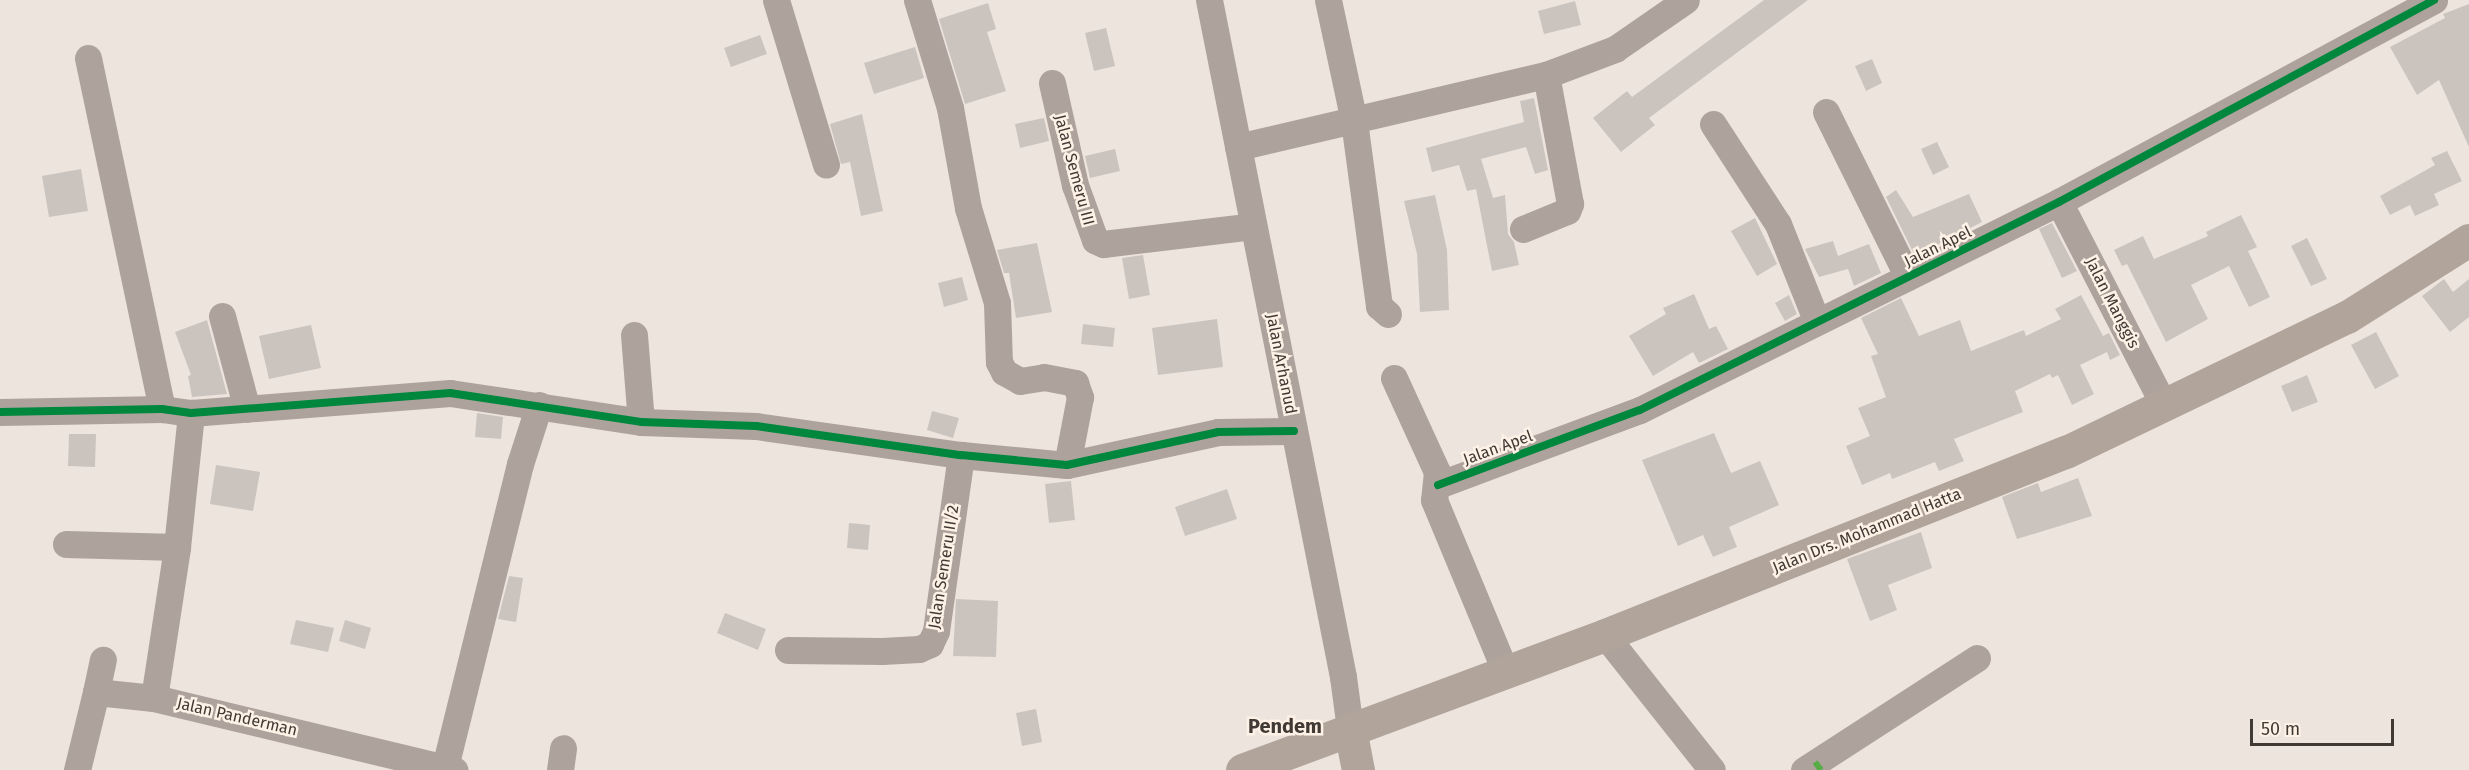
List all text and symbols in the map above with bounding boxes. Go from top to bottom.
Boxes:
street label: Jalan Semeru III [1050,112,1098,228]
street label: Jalan Apel [1901,222,1975,272]
street label: Jalan Manggis [2081,254,2143,352]
street label: Jalan Arhanud [1262,312,1300,416]
street label: Jalan Apel [1461,427,1535,469]
street label: Jalan Drs. Mohammad Hatta [1770,484,1964,578]
street label: Jalan Semeru II/2 [925,504,963,630]
street label: Jalan Panderman [175,694,299,740]
scale bar [2253,707,2397,745]
district label: Pendem [1248,714,1322,738]
text: 50 m [2261,718,2300,740]

